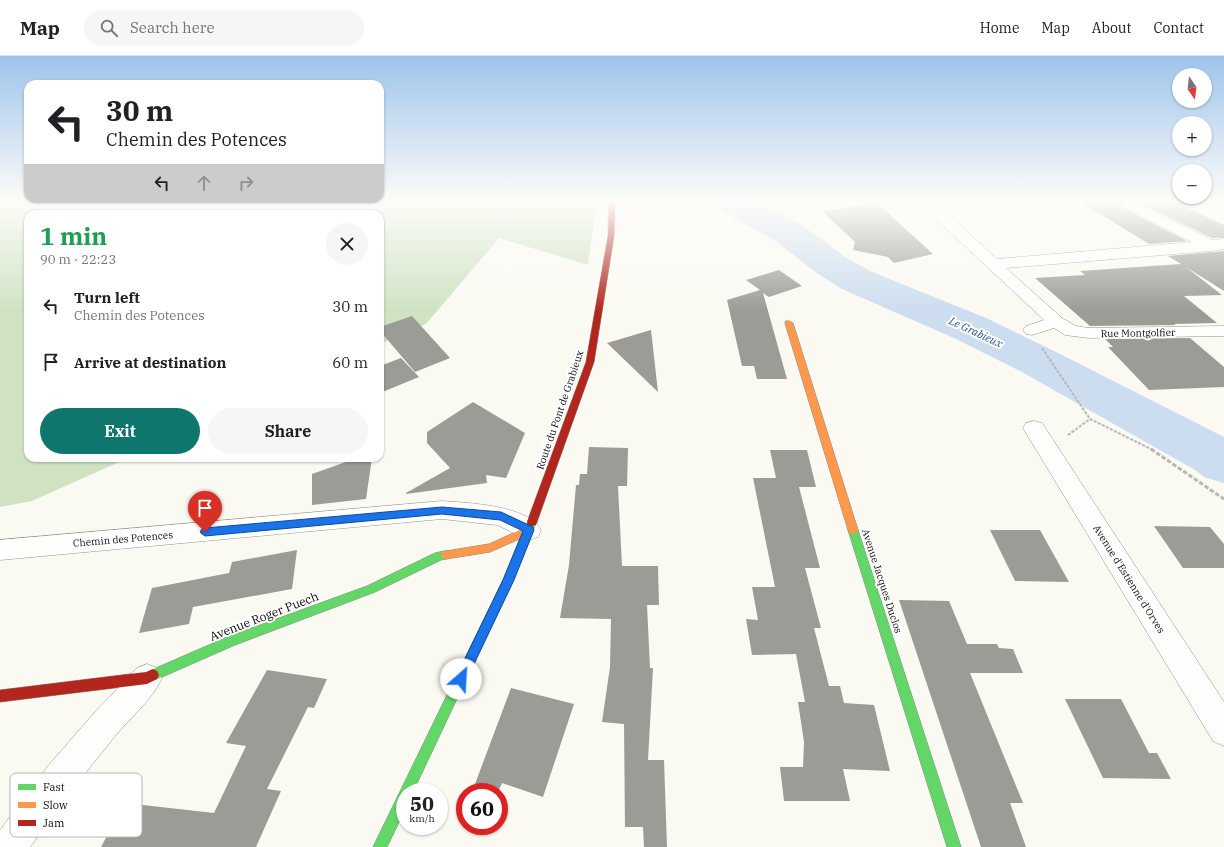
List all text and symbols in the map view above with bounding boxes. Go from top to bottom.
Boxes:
search box [84,10,364,46]
text: Map [20,16,60,40]
icon: search [98,17,120,39]
text: Search here [130,18,214,37]
text: Home [980,19,1019,37]
text: Map [1041,19,1070,37]
text: About [1092,19,1131,37]
text: Contact [1153,19,1204,37]
north arrow [1172,68,1212,108]
map controls [1172,68,1212,204]
text: 30 m [106,92,173,129]
icon: left [40,96,92,148]
button: + [1172,116,1212,156]
text: Chemin des Potences [106,128,287,151]
button: − [1172,164,1212,204]
icon: left [151,172,173,194]
icon: ahead [193,172,215,194]
icon: right [235,172,257,194]
text: 1 min [40,220,107,252]
button: close [326,223,368,265]
text: 90 m · 22:23 [40,251,116,268]
text: Turn left [74,288,140,307]
icon: left [40,295,62,317]
text: 30 m [332,297,368,316]
text: Chemin des Potences [74,307,205,324]
water label: Le Grabieux [946,313,1006,351]
street label: Rue Montgolfier [1100,326,1176,340]
street label: Route du Pont de Grabieux [533,348,587,471]
icon: arrive [40,351,62,373]
text: Arrive at destination [74,353,226,372]
text: 60 m [332,353,368,372]
button: Exit [40,408,200,454]
button: Share [208,408,368,454]
pin [188,491,222,532]
icon: arrive [194,497,216,519]
street label: Avenue d'Estienne d'Orves [1090,522,1168,636]
street label: Avenue Jacques Duclos [859,527,905,635]
street label: Chemin des Potences [72,528,174,550]
street label: Avenue Roger Puech [207,588,321,644]
position arrow [440,658,482,700]
legend [10,773,142,837]
text: Fast [43,780,65,794]
speed limit sign: 60 [456,783,508,835]
text: 50 [410,790,434,817]
text: Slow [43,798,68,812]
text: km/h [409,812,435,825]
text: Jam [43,816,65,830]

